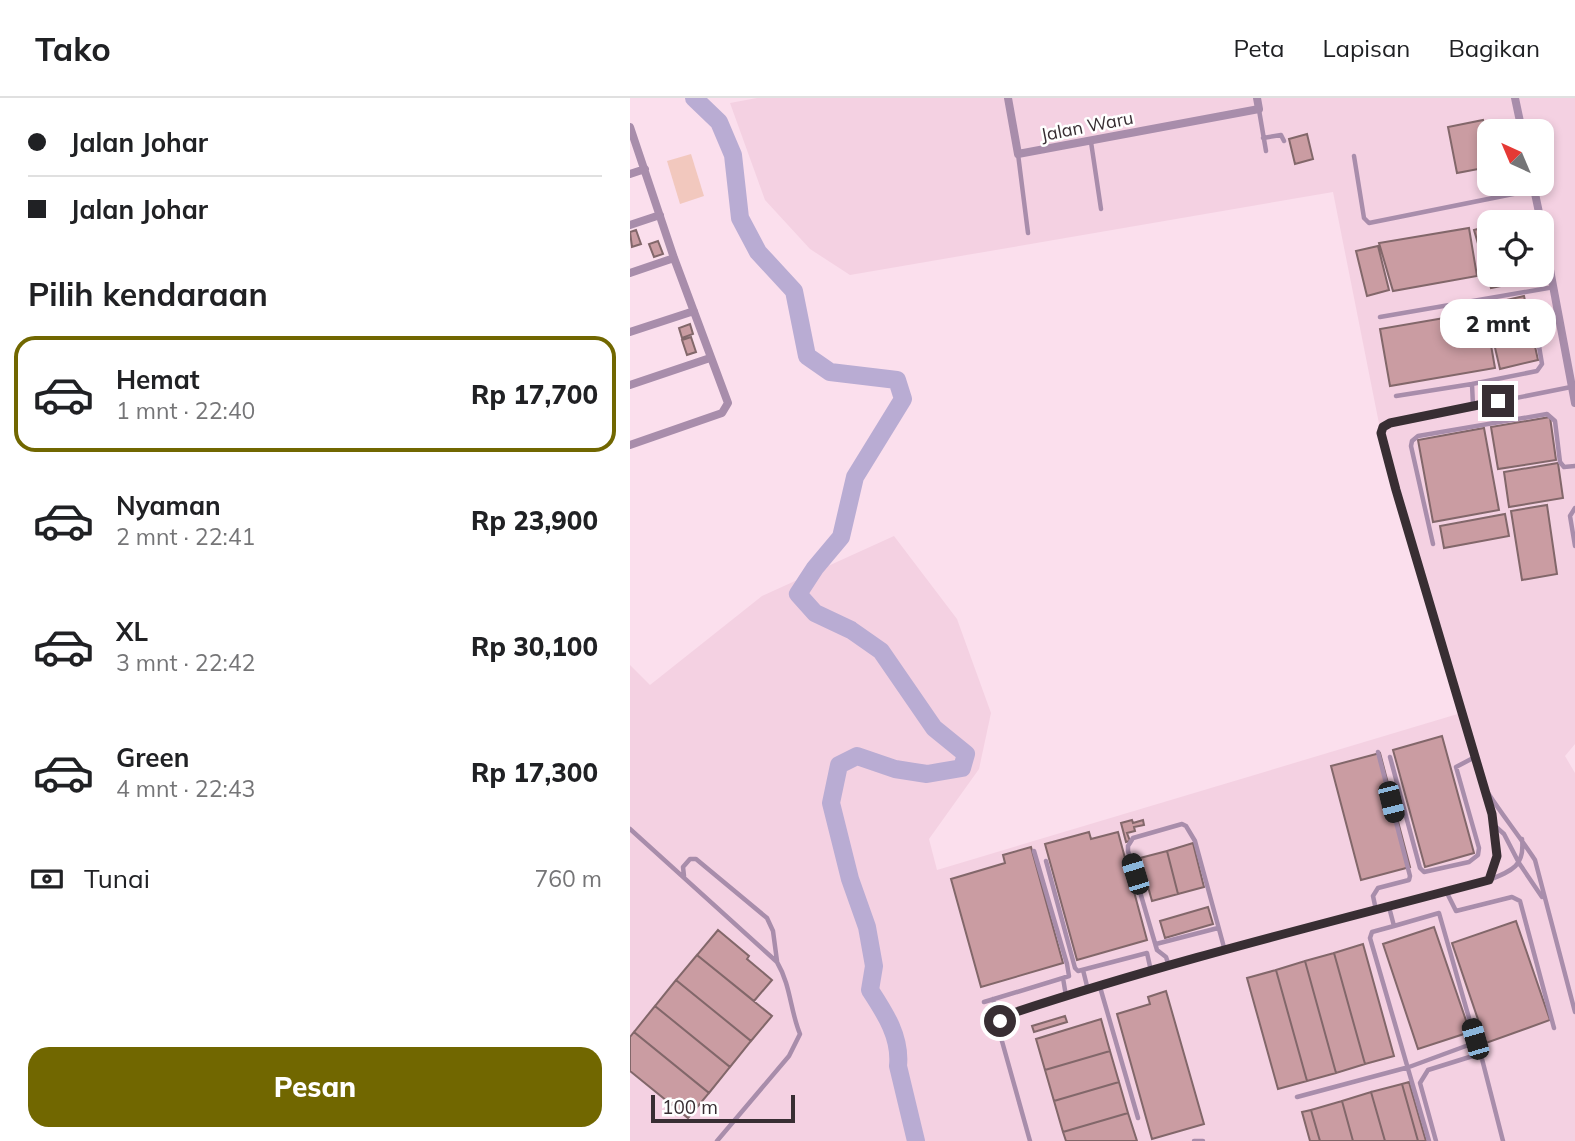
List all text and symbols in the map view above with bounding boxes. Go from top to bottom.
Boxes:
text: Tako [35,28,111,69]
text: Peta [1233,33,1284,63]
text: Lapisan [1322,33,1410,63]
text: Bagikan [1448,33,1540,63]
street label: Jalan Waru [1039,106,1135,146]
north arrow [1477,119,1554,196]
map controls [1477,119,1554,287]
text: Jalan Johar [70,126,208,159]
text: Jalan Johar [70,193,208,226]
button: locate [1477,210,1554,287]
text: Pilih kendaraan [28,274,268,314]
callout: 2 mnt [1440,300,1556,348]
text: 2 mnt [1466,309,1530,338]
icon: car [32,363,95,426]
text: Hemat [116,363,200,396]
text: Rp 17,700 [471,378,598,411]
route end [1482,385,1514,417]
text: 1 mnt · 22:40 [116,396,255,425]
icon: car [32,489,95,552]
text: Nyaman [116,489,221,522]
text: Rp 23,900 [471,504,598,537]
text: 2 mnt · 22:41 [116,522,255,551]
icon: car [32,615,95,678]
text: XL [116,615,148,648]
text: Rp 30,100 [471,630,598,663]
text: 3 mnt · 22:42 [116,648,255,677]
icon: car [32,741,95,804]
text: Green [116,741,189,774]
text: Rp 17,300 [471,756,598,789]
text: 4 mnt · 22:43 [116,774,255,803]
car [1376,779,1407,825]
car [1119,851,1152,897]
icon: cash [28,860,66,898]
text: Tunai [84,862,150,895]
text: 760 m [534,864,602,893]
route start [984,1005,1016,1037]
car [1460,1016,1491,1062]
button: Pesan [28,1047,602,1127]
scale bar [651,1092,794,1124]
text: 100 m [662,1095,718,1119]

